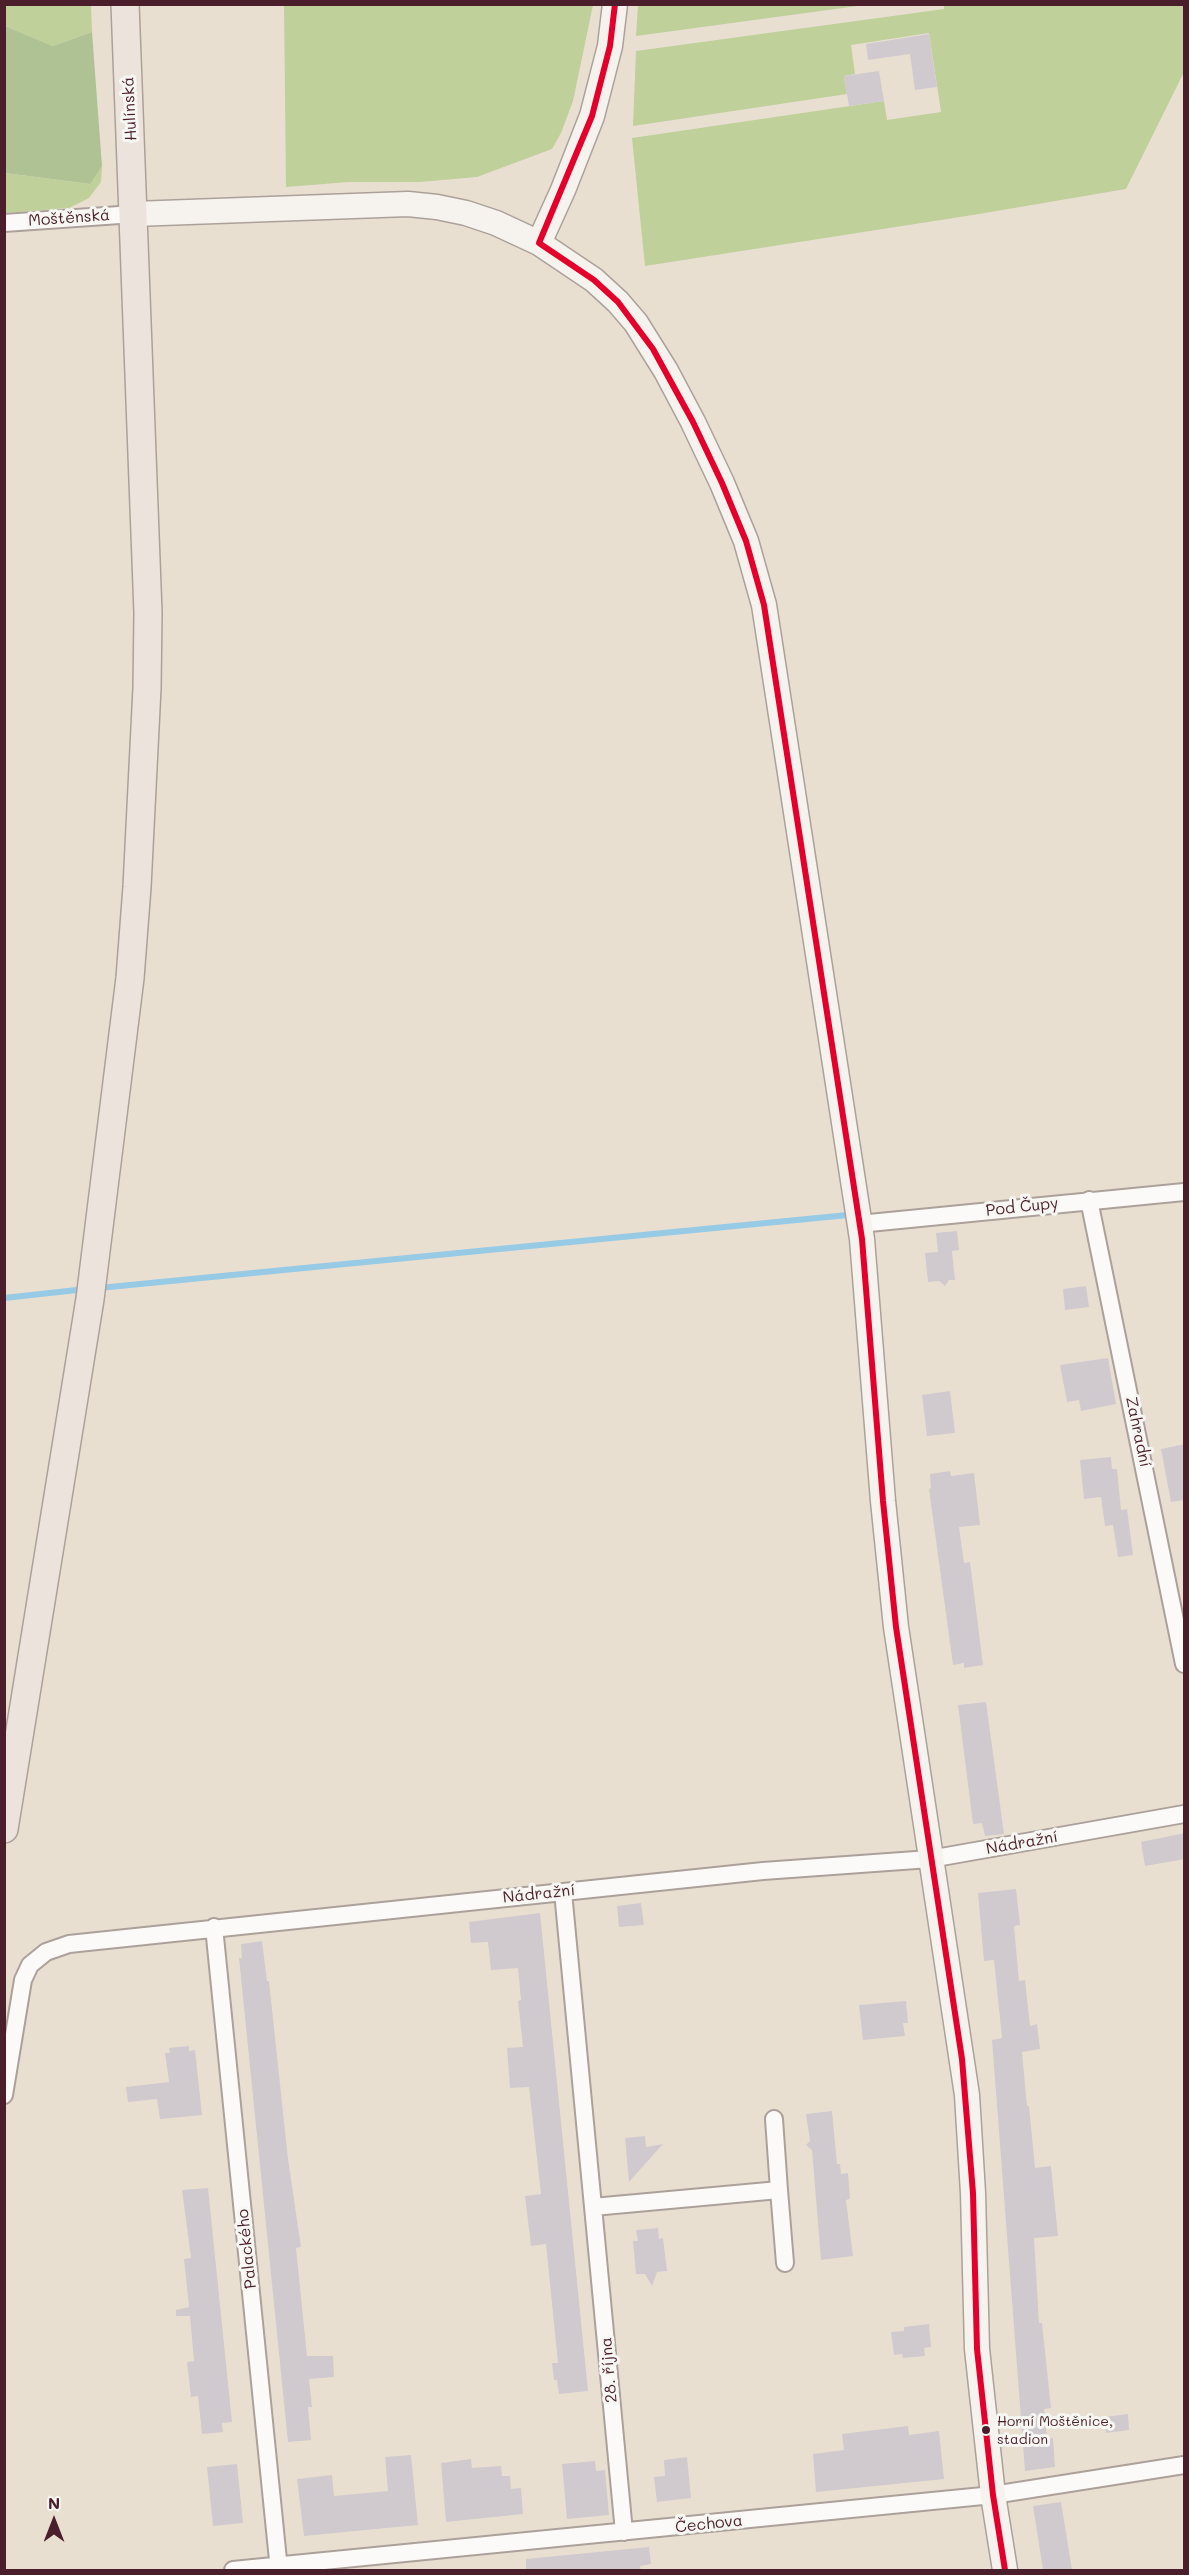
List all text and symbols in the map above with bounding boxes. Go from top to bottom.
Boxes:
street label: Hulínská [119,76,141,142]
street label: Moštěnská [27,206,111,230]
street label: Pod Čupy [985,1194,1059,1220]
street label: Zahradní [1121,1395,1155,1469]
street label: Nádražní [985,1827,1059,1859]
street label: Nádražní [502,1881,576,1907]
street label: Palackého [233,2208,261,2290]
street label: 28. října [597,2336,621,2404]
place label: Horní Moštěnice, stadion [997,2414,1113,2446]
marker: Horní Moštěnice, stadion [980,2424,992,2436]
north arrow [24,2491,84,2551]
text: N [48,2492,60,2513]
street label: Čechova [674,2511,744,2537]

